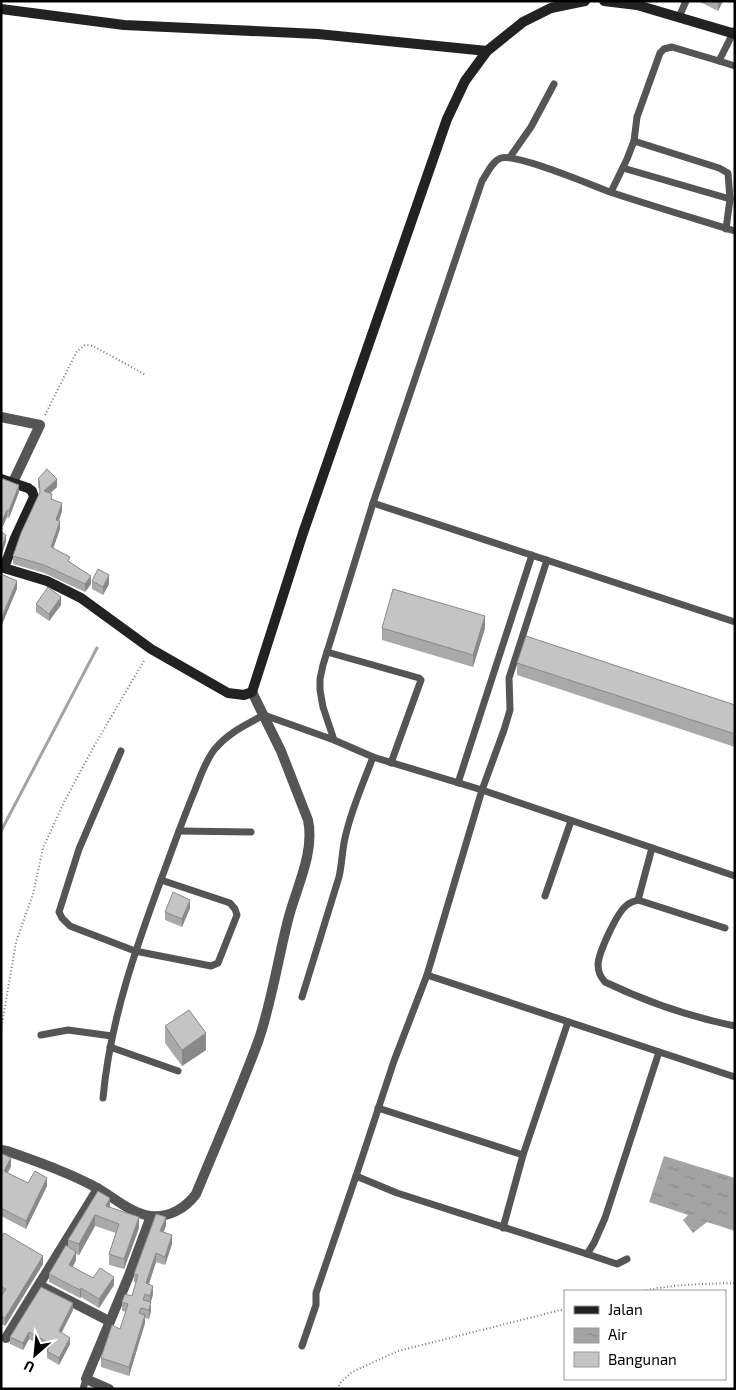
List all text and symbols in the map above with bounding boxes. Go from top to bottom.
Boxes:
legend [564,1290,726,1380]
text: Jalan [608,1300,643,1318]
text: Air [608,1325,627,1343]
north arrow [10,1330,60,1380]
text: Bangunan [608,1350,677,1368]
text: U [21,1357,37,1377]

